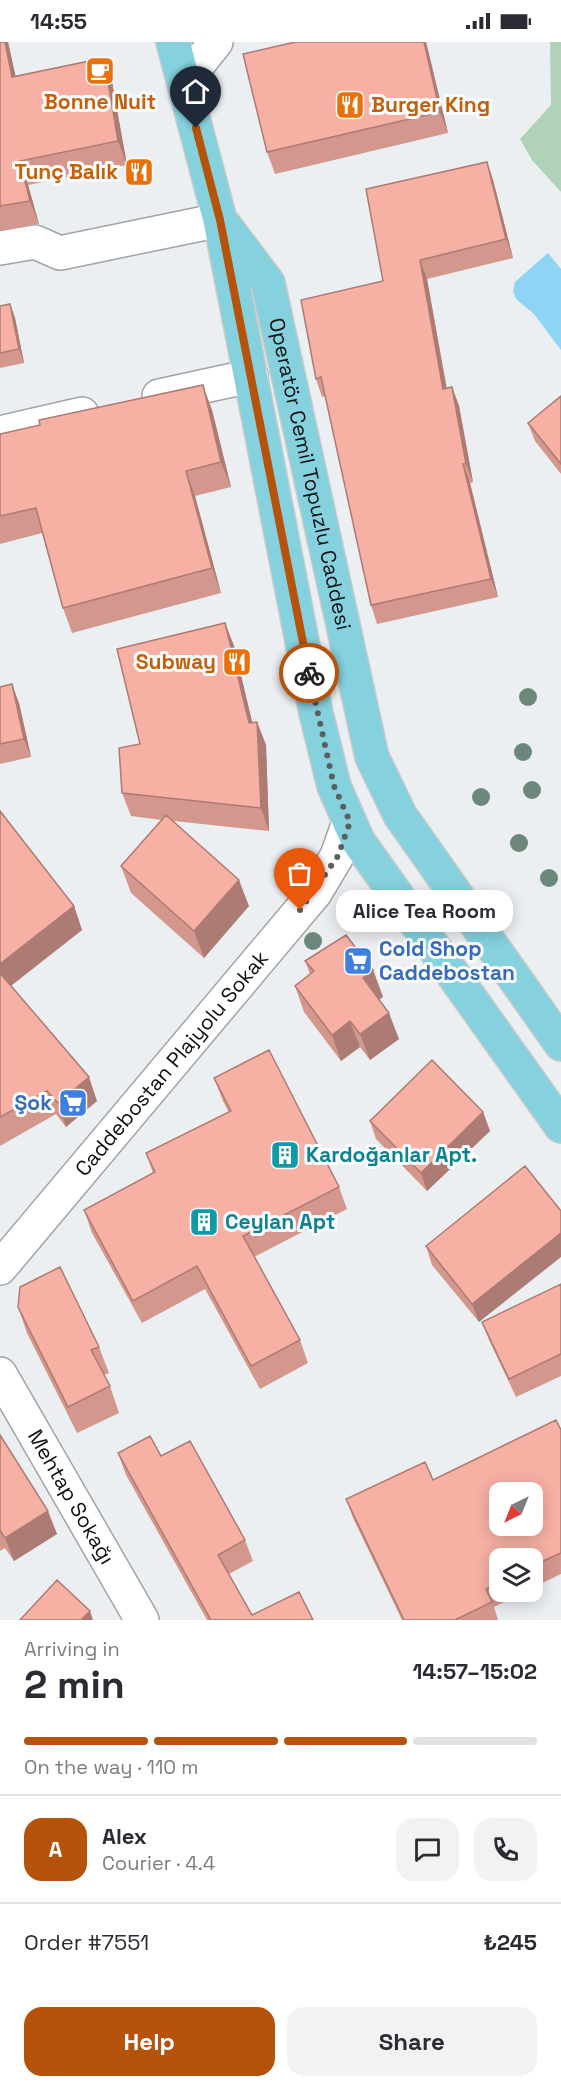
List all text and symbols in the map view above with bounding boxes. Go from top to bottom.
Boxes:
text: 14:55 [30,7,87,35]
cafe icon: Bonne Nuit [84,55,116,87]
pin [170,66,221,128]
icon: home [179,75,212,108]
place label: Bonne Nuit [44,88,156,115]
restaurant icon: Burger King [334,89,366,121]
place label: Burger King [371,91,490,118]
restaurant icon: Tunç Balık [123,156,155,188]
place label: Tunç Balık [15,158,118,185]
street label: Operatör Cemil Topuzlu Caddesi [263,315,358,633]
courier [279,643,339,703]
restaurant icon: Subway [221,646,253,678]
place label: Subway [136,648,216,675]
icon: bike [293,657,326,690]
pin [274,848,325,910]
icon: bag [283,857,316,890]
callout: Alice Tea Room [336,889,513,931]
text: Alice Tea Room [353,898,496,924]
place label: Cold Shop Caddebostan [379,935,515,986]
street label: Caddebostan Plajyolu Sokak [69,945,274,1182]
supermarket icon: Cold Shop Caddebostan [342,945,374,977]
supermarket icon: Şok [57,1087,89,1119]
place label: Şok [15,1089,52,1116]
building icon: Kardoğanlar Apt. [269,1139,301,1171]
place label: Kardoğanlar Apt. [306,1141,477,1168]
building icon: Ceylan Apt [188,1206,220,1238]
place label: Ceylan Apt [225,1208,335,1235]
street label: Mehtap Sokağı [22,1425,121,1569]
north arrow [489,1482,543,1536]
map controls [489,1482,543,1602]
button: layers [489,1548,543,1602]
text: Arriving in [24,1636,120,1662]
text: 14:57–15:02 [412,1657,537,1685]
text: 2 min [24,1660,125,1709]
text: On the way · 110 m [24,1754,198,1780]
button: chat [396,1818,459,1881]
button: phone [474,1818,537,1881]
text: Alex [102,1822,147,1850]
text: A [49,1835,62,1863]
text: Courier · 4.4 [102,1850,215,1876]
text: Order #7551 [24,1928,149,1956]
text: ₺245 [483,1928,537,1956]
button: Help [24,2007,275,2076]
button: Share [287,2007,537,2076]

